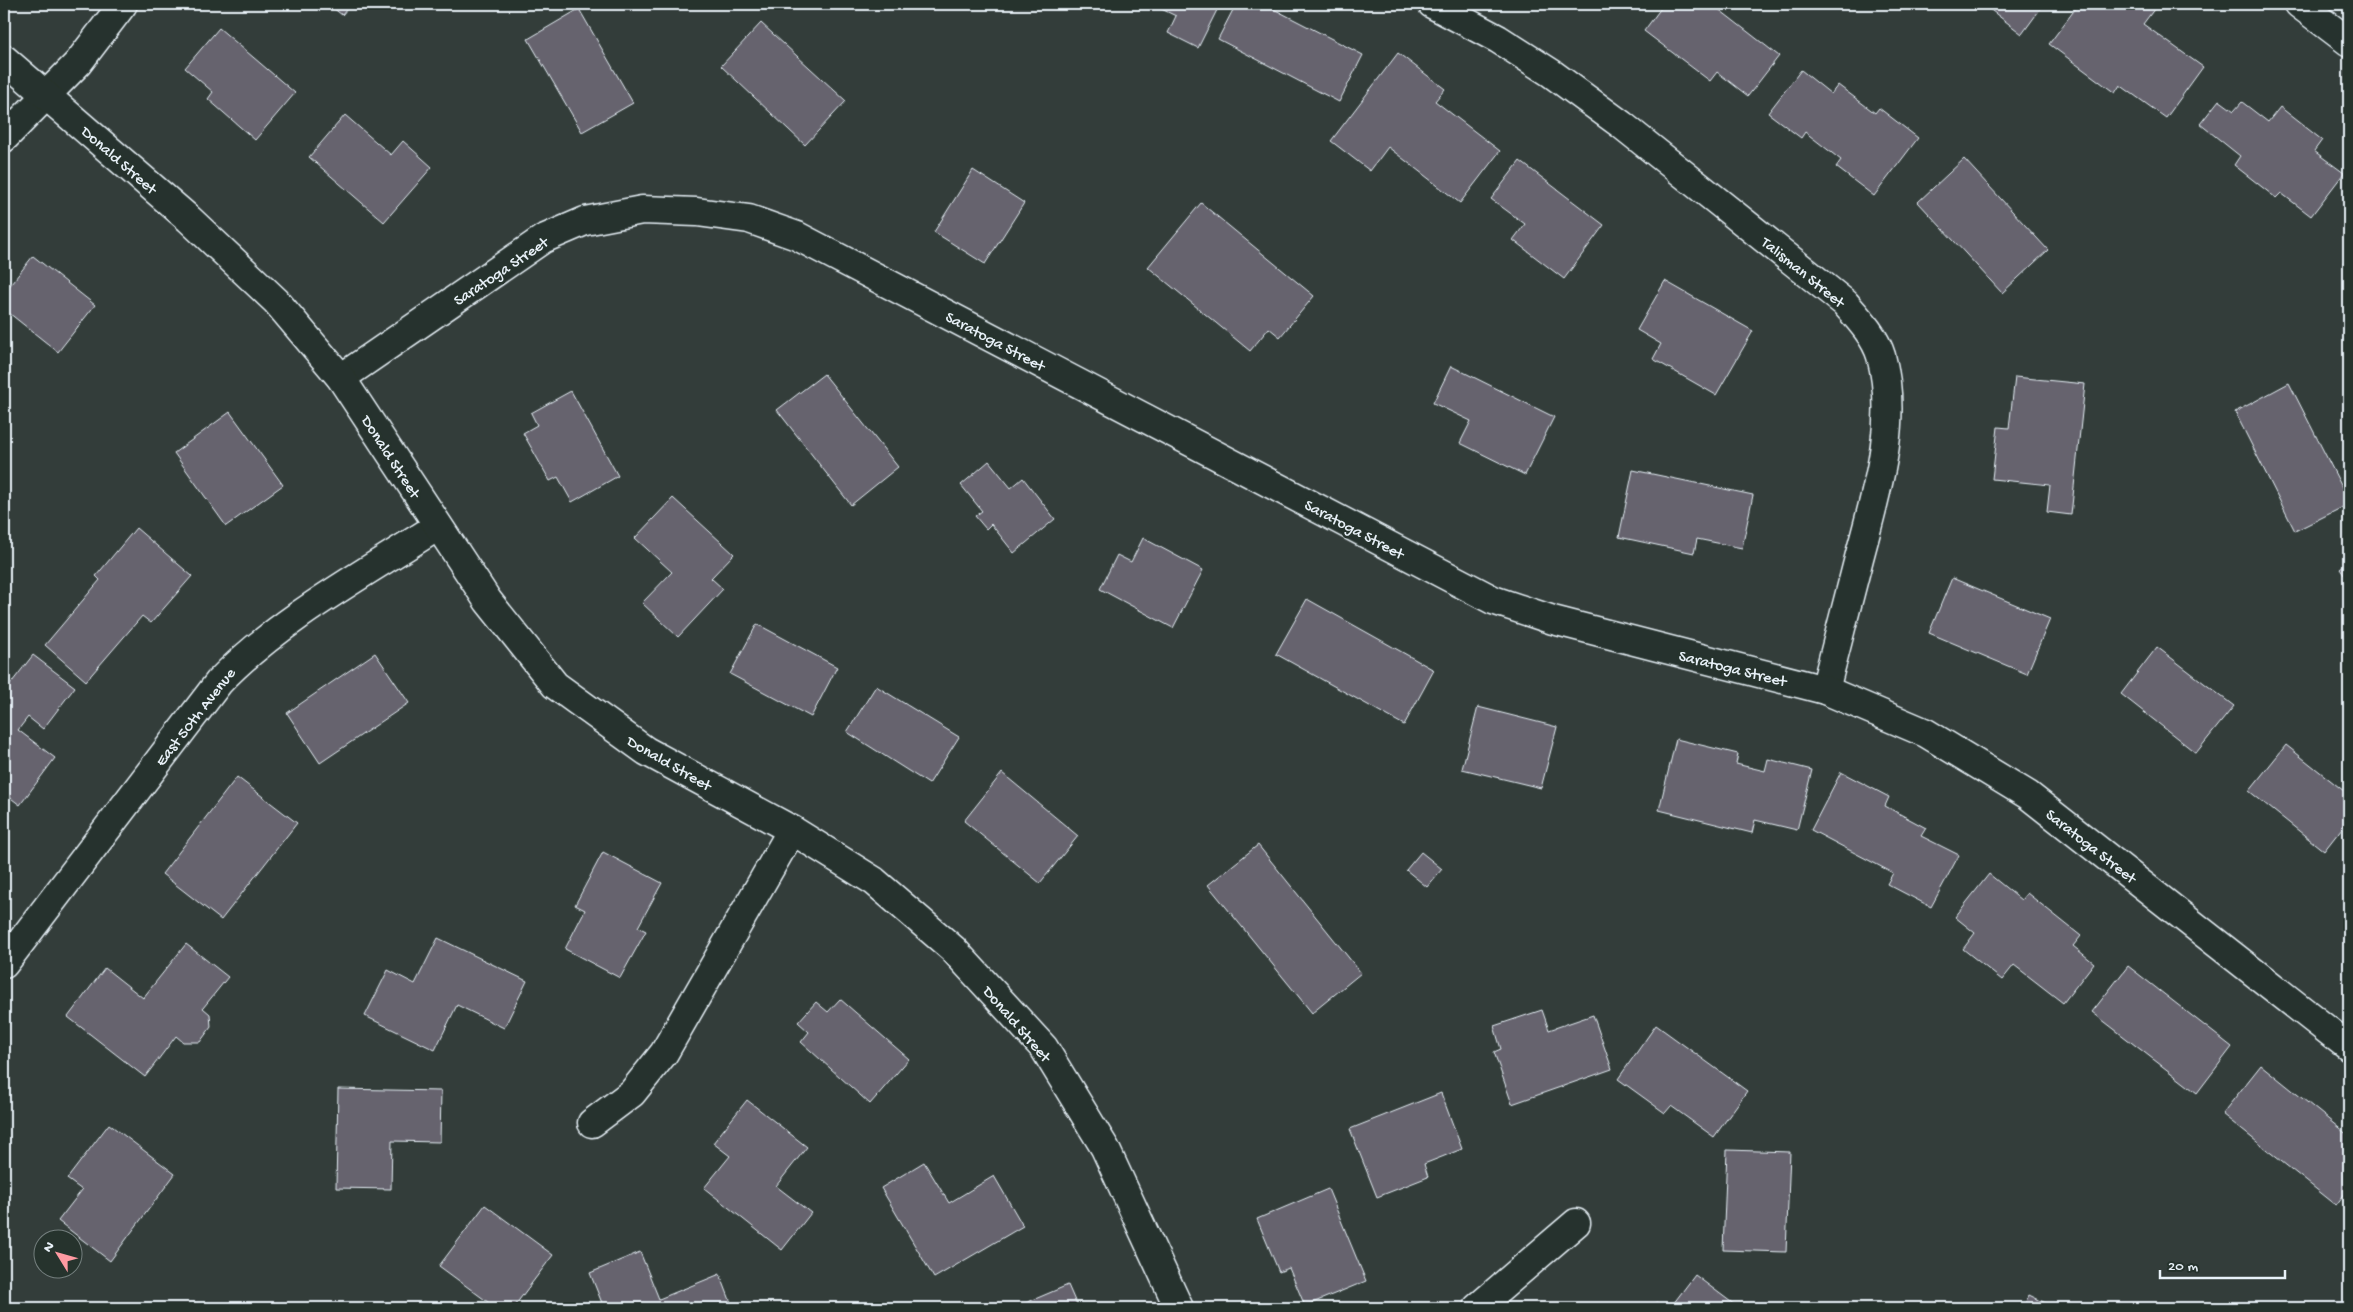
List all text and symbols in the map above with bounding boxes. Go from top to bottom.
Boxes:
street label: Donald Street [75,123,161,201]
street label: Saratoga Street [451,233,554,312]
street label: Talisman Street [1755,234,1849,314]
street label: Saratoga Street [941,309,1049,378]
street label: Donald Street [355,412,424,504]
street label: Saratoga Street [1300,497,1408,566]
street label: Saratoga Street [1676,648,1789,693]
street label: East 50th Avenue [152,665,242,771]
street label: Donald Street [622,733,715,798]
street label: Saratoga Street [2041,806,2140,890]
street label: Donald Street [977,983,1055,1068]
north arrow [32,1230,82,1280]
text: N [40,1239,59,1256]
scale bar [2160,1247,2286,1279]
text: 20 m [2168,1258,2198,1276]

